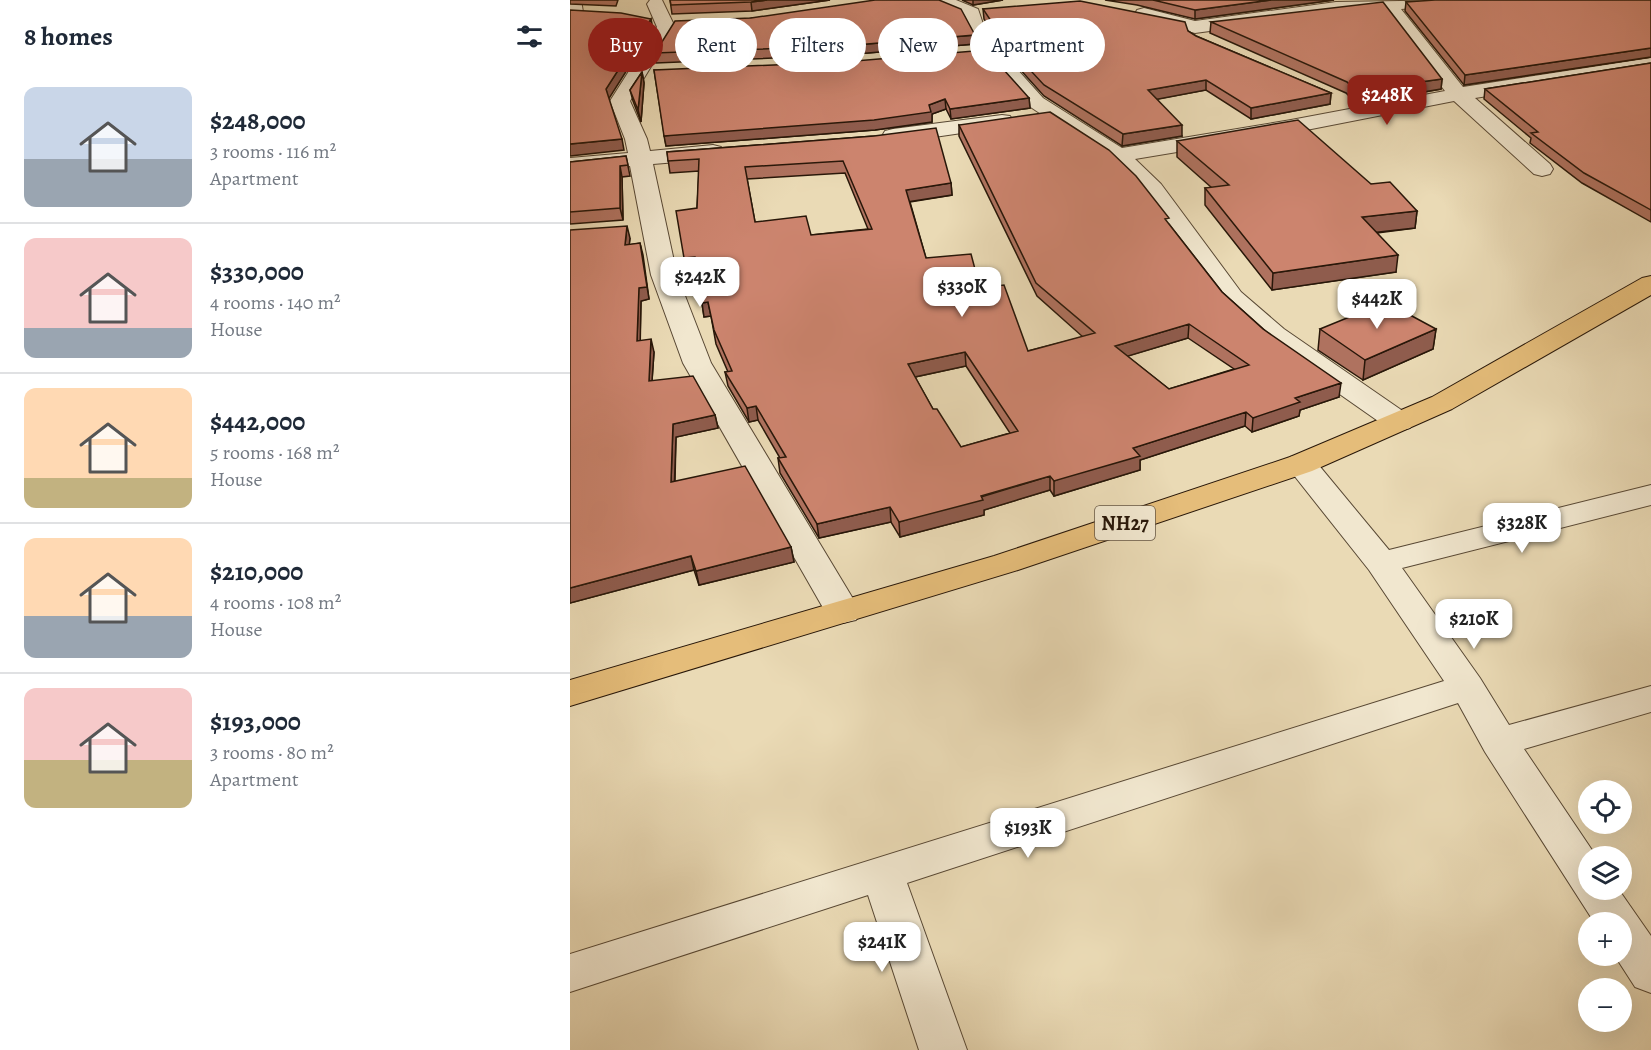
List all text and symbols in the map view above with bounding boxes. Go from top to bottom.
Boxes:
chip: Buy [588,18,663,72]
chip: Rent [675,18,757,72]
chip: Filters [769,18,866,72]
chip: New [878,18,958,72]
chip: Apartment [970,18,1105,72]
text: 8 homes [24,19,113,54]
icon: filters [513,20,546,53]
pin: $248K [1345,75,1429,126]
text: $248K [1361,81,1413,108]
text: $248,000 [210,103,306,138]
icon: home [72,111,144,183]
text: 3 rooms · 116 m² [210,138,336,165]
text: Apartment [210,165,299,192]
text: $330,000 [210,254,304,289]
pin: $242K [658,257,742,308]
icon: home [72,262,144,334]
text: $242K [674,263,726,290]
pin: $330K [920,267,1004,318]
text: $330K [937,273,987,300]
pin: $442K [1335,279,1419,330]
text: $442K [1352,285,1402,312]
text: 4 rooms · 140 m² [210,289,341,316]
text: House [210,316,262,343]
text: $442,000 [210,404,305,439]
icon: home [72,412,144,484]
text: 5 rooms · 168 m² [210,439,339,466]
text: House [210,466,262,493]
pin: $328K [1480,503,1564,554]
road number: NH27 [1095,506,1155,540]
text: $328K [1497,509,1547,536]
text: $210,000 [210,554,303,589]
icon: home [72,562,144,634]
text: 4 rooms · 108 m² [210,589,341,616]
pin: $210K [1432,599,1516,650]
text: $210K [1449,605,1499,632]
text: House [210,616,262,643]
text: $193,000 [210,704,301,739]
icon: home [72,712,144,784]
text: 3 rooms · 80 m² [210,739,334,766]
text: Apartment [210,766,299,793]
map controls [1578,780,1632,1032]
button: locate [1578,780,1632,834]
pin: $193K [986,808,1070,859]
text: $193K [1004,814,1052,841]
button: layers [1578,846,1632,900]
button: + [1578,912,1632,966]
pin: $241K [840,922,924,973]
text: $241K [858,928,906,955]
button: − [1578,978,1632,1032]

